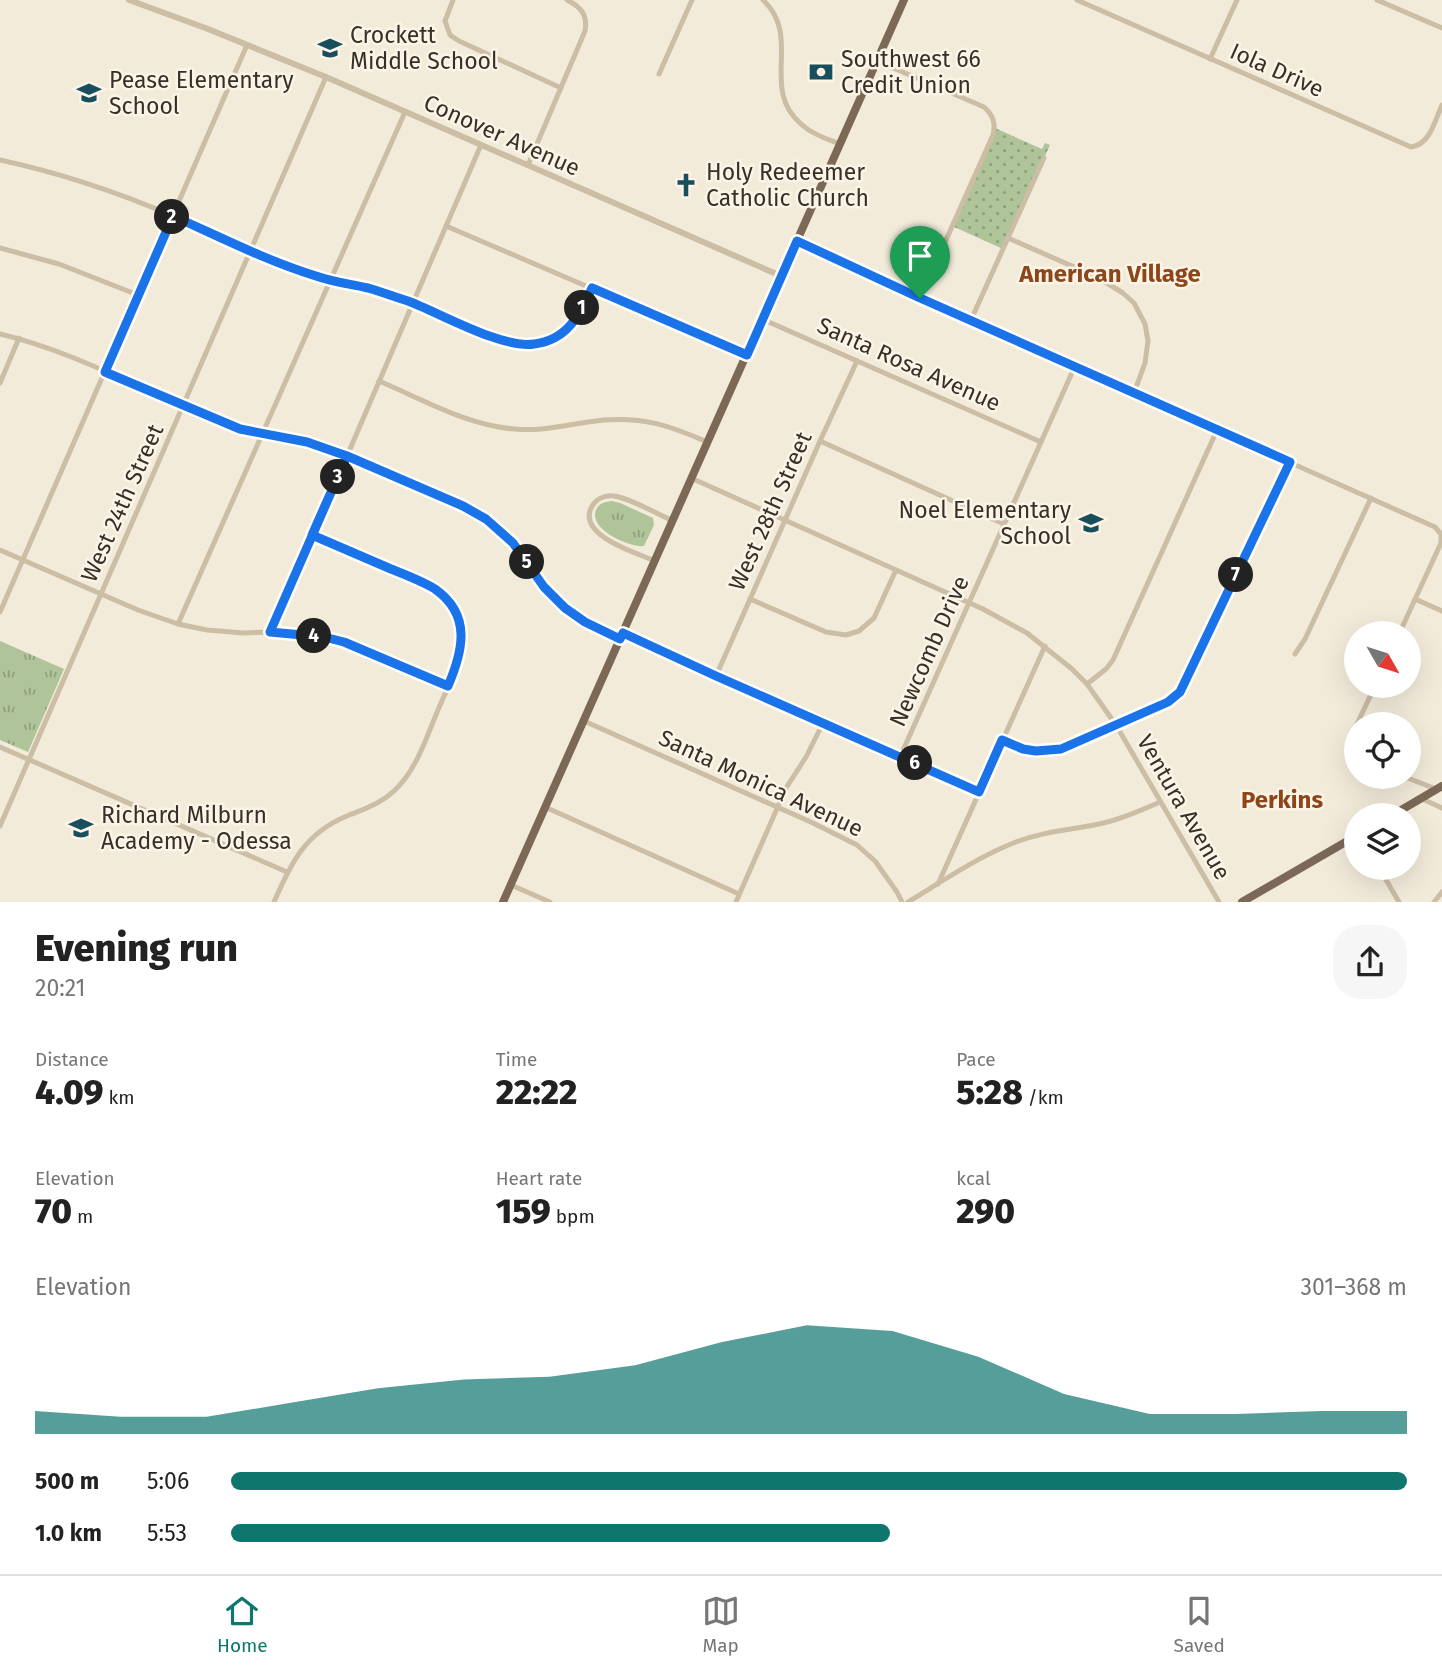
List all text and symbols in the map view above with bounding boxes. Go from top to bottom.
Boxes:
place label: Crockett Middle School [350,21,498,75]
school or university icon: Crockett Middle School [316,34,344,62]
street label: Iola Drive [1226,37,1328,103]
place label: Southwest 66 Credit Union [841,45,981,99]
bank icon: Southwest 66 Credit Union [807,58,835,86]
place label: Pease Elementary School [109,66,294,120]
school or university icon: Pease Elementary School [75,79,103,107]
street label: Conover Avenue [420,88,584,182]
place label: Holy Redeemer Catholic Church [706,158,869,212]
church icon: Holy Redeemer Catholic Church [672,171,700,199]
pin: 2 [154,200,190,234]
text: 2 [167,205,176,228]
pin [890,226,950,298]
icon: arrive [901,237,939,275]
district label: American Village [1018,260,1201,288]
pin: 1 [564,290,600,326]
text: 1 [577,296,586,319]
street label: Santa Rosa Avenue [813,311,1005,417]
street label: West 24th Street [75,419,170,586]
street label: West 28th Street [722,427,818,595]
pin: 3 [320,460,356,494]
text: 3 [333,465,342,488]
place label: Noel Elementary School [899,496,1072,550]
school or university icon: Noel Elementary School [1077,509,1105,537]
pin: 5 [510,544,544,580]
text: 5 [521,550,532,573]
pin: 7 [1218,558,1254,592]
text: 7 [1231,563,1240,586]
street label: Newcomb Drive [883,571,975,731]
pin: 4 [296,618,332,654]
north arrow [1344,621,1421,698]
map controls [1344,621,1421,880]
text: 4 [308,624,319,647]
button: locate [1344,712,1421,789]
street label: Santa Monica Avenue [654,723,868,843]
street label: Ventura Avenue [1131,729,1237,885]
pin: 6 [898,746,932,780]
text: 6 [909,751,920,774]
district label: Perkins [1241,786,1323,814]
place label: Richard Milburn Academy - Odessa [101,801,292,855]
button: layers [1344,803,1421,880]
school or university icon: Richard Milburn Academy - Odessa [67,814,95,842]
text: Evening run [35,925,238,971]
button: share [1333,925,1407,999]
text: 20:21 [35,974,86,1002]
text: Distance [35,1048,109,1071]
text: Time [496,1048,537,1071]
text: Pace [956,1048,996,1071]
text: 4.09 [35,1071,103,1113]
text: 22:22 [496,1071,577,1113]
text: 5:28 [956,1071,1023,1113]
text: km [103,1086,135,1109]
text: /km [1023,1086,1064,1109]
text: Elevation [35,1167,115,1190]
text: Heart rate [496,1167,582,1190]
text: kcal [956,1167,991,1190]
text: 70 [35,1190,72,1232]
text: 159 [496,1190,551,1232]
text: 290 [956,1190,1015,1232]
text: m [72,1205,93,1228]
text: bpm [551,1205,595,1228]
text: Elevation [35,1273,131,1301]
text: 301–368 m [1301,1273,1407,1301]
text: 500 m [35,1467,99,1495]
text: 5:06 [147,1467,189,1495]
text: 1.0 km [35,1519,102,1547]
text: 5:53 [147,1519,187,1547]
tab: Home [217,1592,268,1657]
tab: Map [702,1592,740,1657]
tab: Saved [1174,1592,1225,1657]

